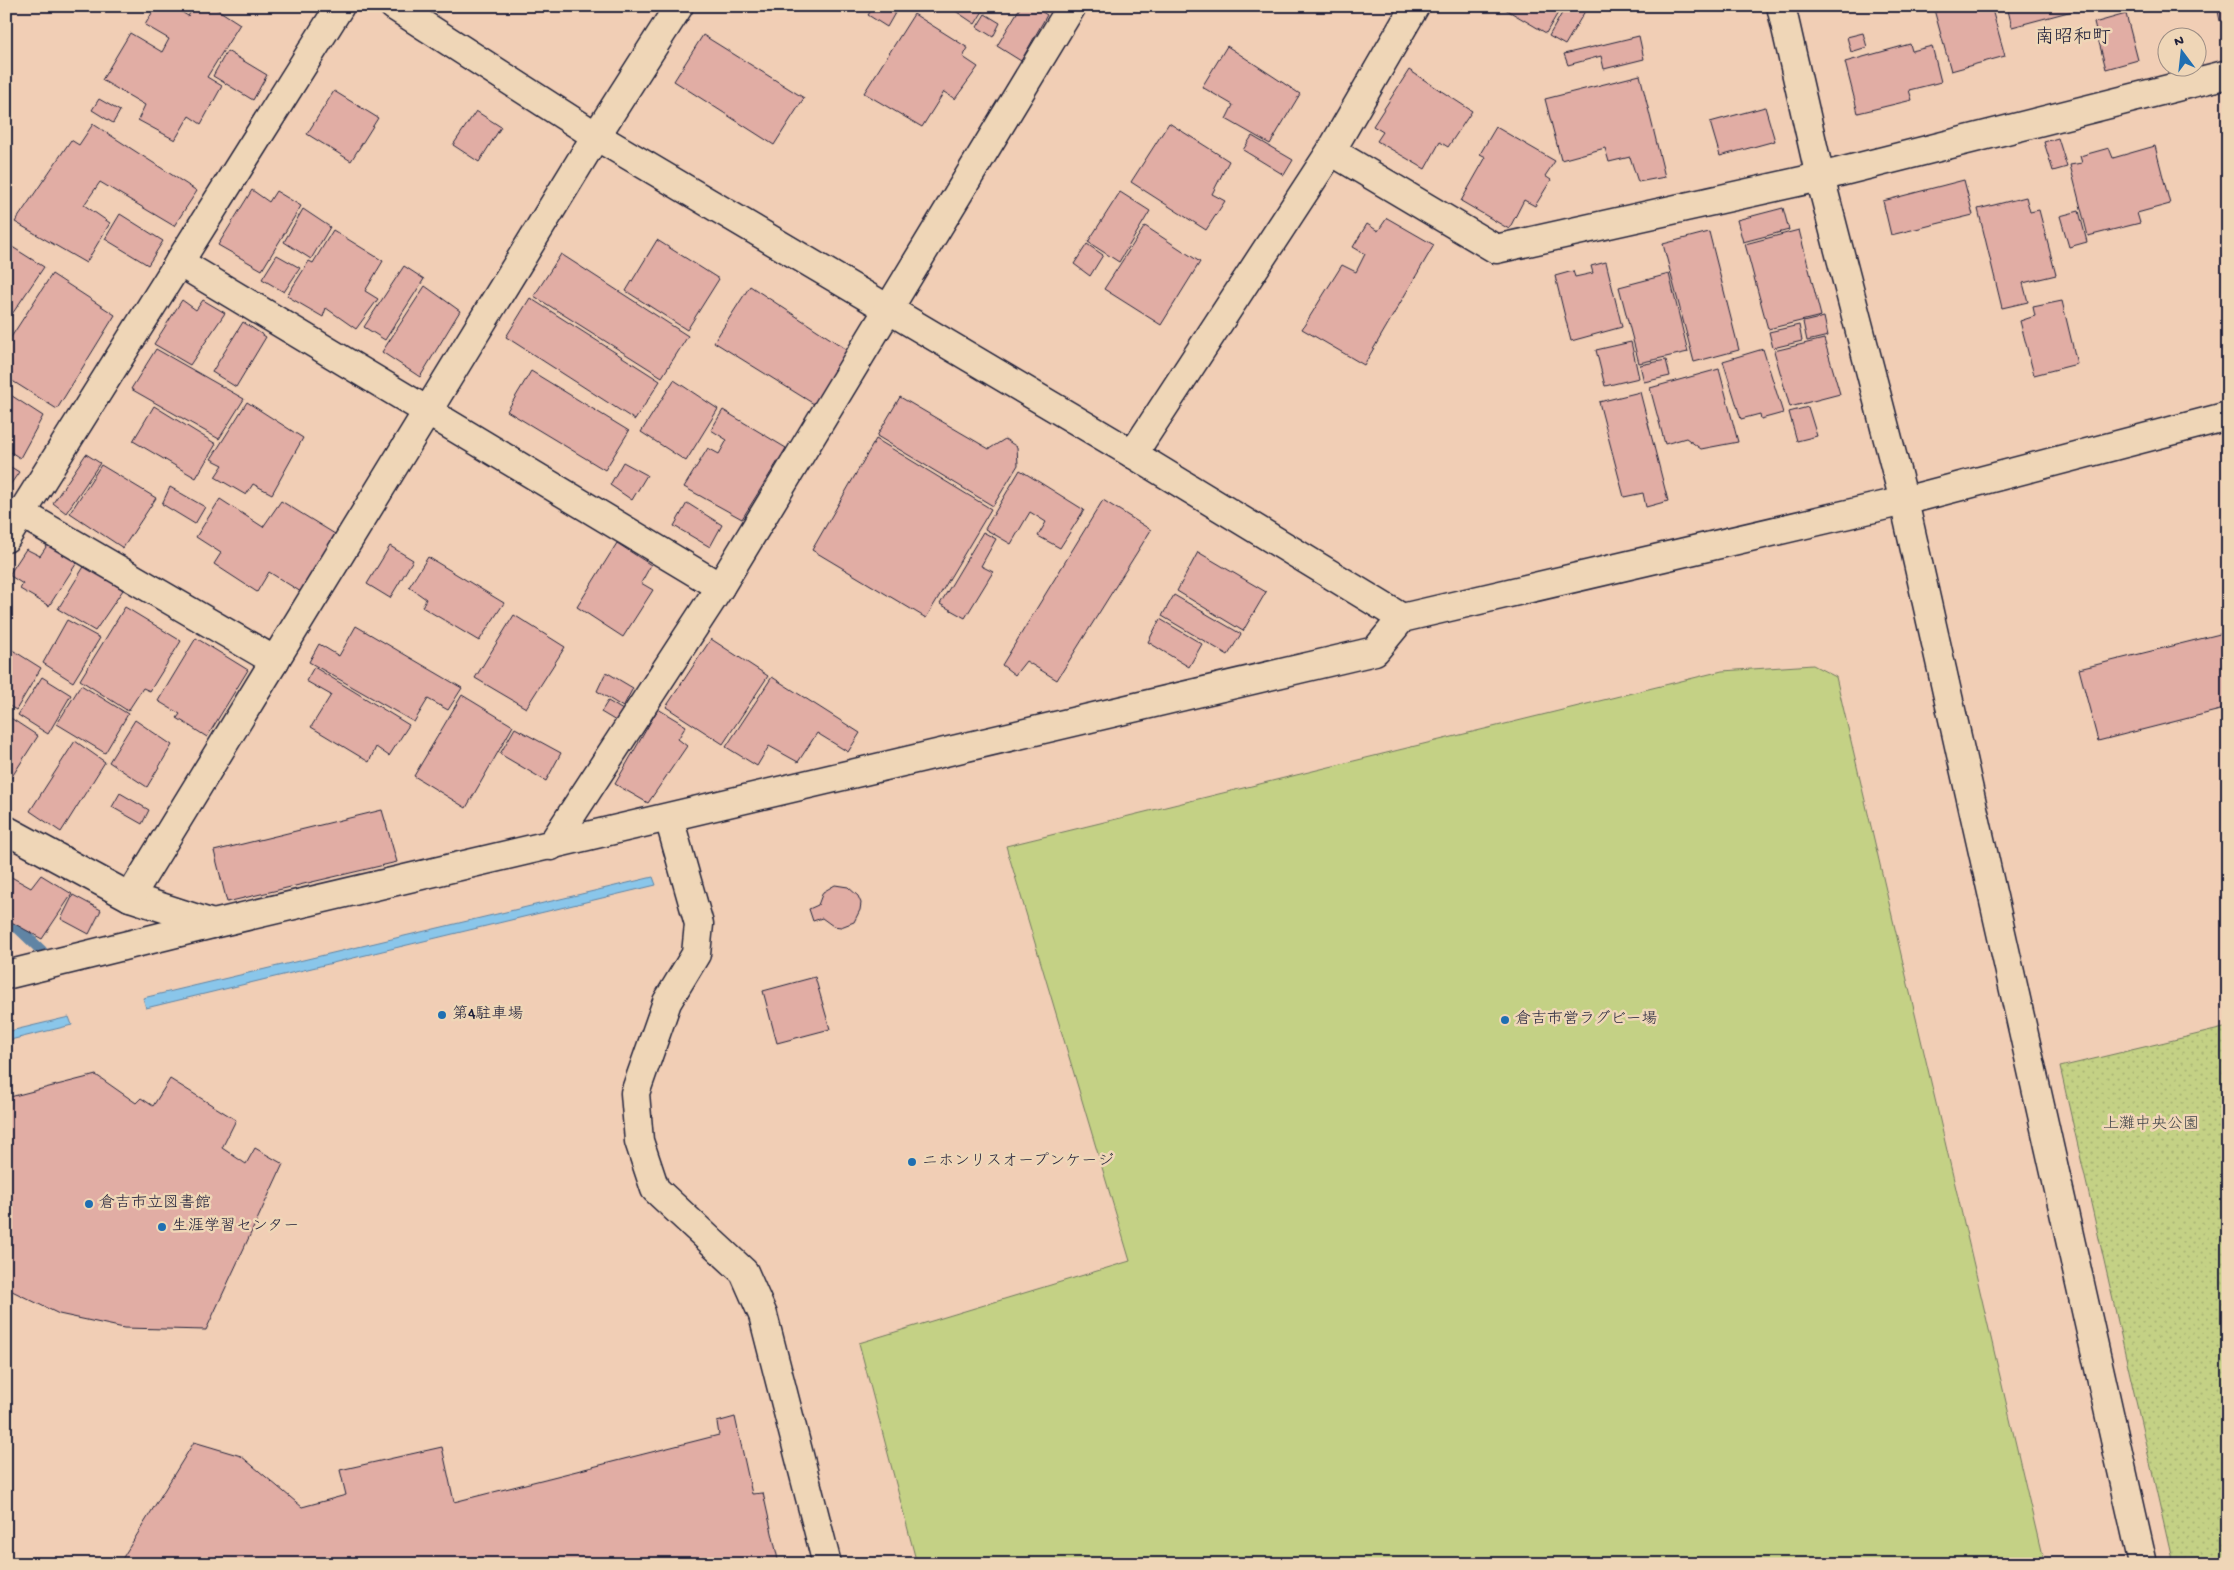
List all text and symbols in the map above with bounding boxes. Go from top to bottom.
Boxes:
district label: 南昭和町 [2035,26,2111,50]
north arrow [2156,28,2206,78]
text: N [2173,32,2186,51]
place label: 第4駐車場 [452,1004,524,1025]
marker: 第4駐車場 [436,1009,448,1021]
place label: 倉吉市営ラグビー場 [1515,1009,1658,1030]
marker: 倉吉市営ラグビー場 [1499,1014,1511,1026]
park label: 上灘中央公園 [2103,1115,2199,1135]
place label: ニホンリスオープンケージ [922,1152,1114,1172]
marker: ニホンリスオープンケージ [906,1156,918,1168]
place label: 倉吉市立図書館 [99,1193,211,1214]
marker: 倉吉市立図書館 [83,1198,95,1210]
place label: 生涯学習センター [172,1217,299,1237]
marker: 生涯学習センター [156,1221,168,1233]

